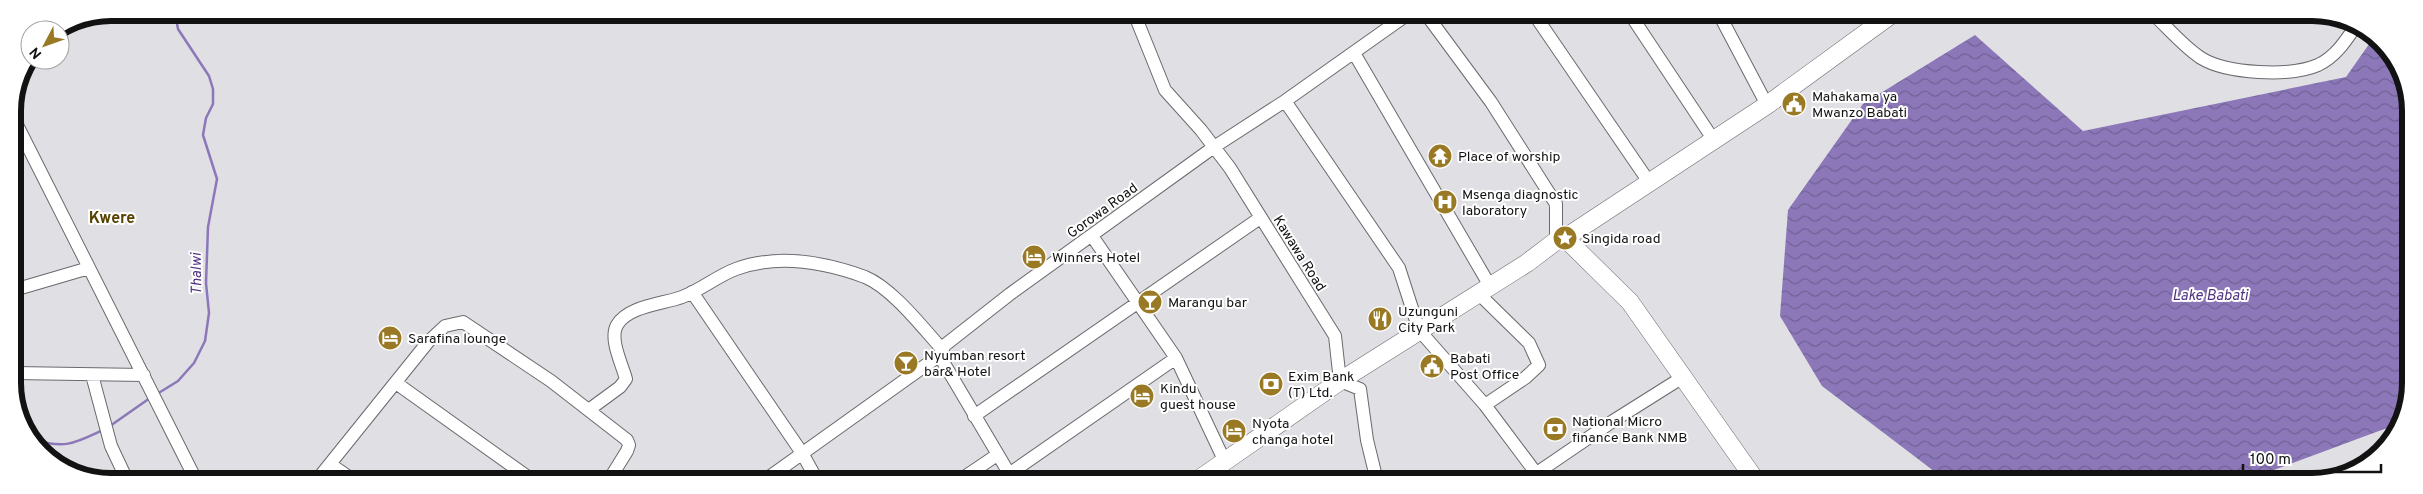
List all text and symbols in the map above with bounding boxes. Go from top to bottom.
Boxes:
north arrow [20,20,70,70]
text: N [27,43,46,62]
place label: Mahakama ya Mwanzo Babati [1812,89,1907,122]
public building icon: Mahakama ya Mwanzo Babati [1781,91,1807,117]
temple icon: Place of worship [1427,143,1453,169]
place label: Place of worship [1458,149,1561,166]
street label: Gorowa Road [1064,180,1141,243]
place label: Msenga diagnostic laboratory [1462,187,1579,220]
hospital icon: Msenga diagnostic laboratory [1432,189,1458,215]
district label: Kwere [89,209,135,229]
street label: Kawawa Road [1269,213,1329,295]
place icon: Singida road [1552,225,1578,251]
place label: Singida road [1582,231,1661,248]
hotel icon: Winners Hotel [1021,244,1047,270]
place label: Winners Hotel [1052,250,1140,267]
water label: Thalwi [188,251,207,295]
water label: Lake Babati [2172,287,2249,306]
bar icon: Marangu bar [1137,289,1163,315]
place label: Marangu bar [1168,295,1248,312]
place label: Uzunguni City Park [1398,304,1458,337]
restaurant icon: Uzunguni City Park [1367,306,1393,332]
hotel icon: Sarafina lounge [377,325,403,351]
place label: Sarafina lounge [408,331,506,348]
place label: Nyumban resort bar& Hotel [924,348,1026,381]
bar icon: Nyumban resort bar& Hotel [893,350,919,376]
place label: Babati Post Office [1450,351,1519,384]
public building icon: Babati Post Office [1419,353,1445,379]
place label: Exim Bank (T) Ltd. [1288,369,1355,402]
bank icon: Exim Bank (T) Ltd. [1258,371,1284,397]
place label: Kindu guest house [1160,381,1236,414]
hotel icon: Kindu guest house [1129,383,1155,409]
place label: National Micro finance Bank NMB [1572,414,1687,447]
place label: Nyota changa hotel [1252,416,1333,449]
bank icon: National Micro finance Bank NMB [1542,416,1568,442]
hotel icon: Nyota changa hotel [1221,418,1247,444]
scale bar [2243,442,2380,474]
text: 100 m [2250,451,2291,470]

